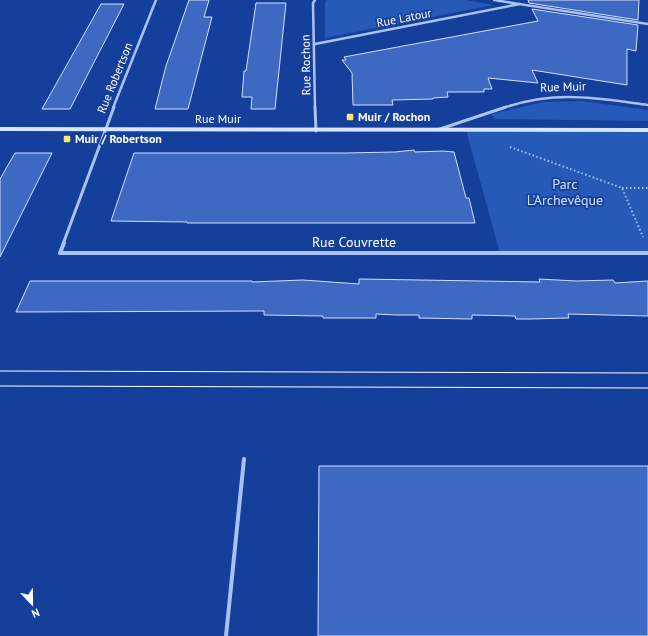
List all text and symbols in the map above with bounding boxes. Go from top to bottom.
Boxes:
street label: Rue Latour [375,5,433,30]
street label: Rue Rochon [297,34,314,96]
street label: Rue Robertson [94,40,136,115]
street label: Rue Muir [540,78,586,95]
place label: Muir / Rochon [358,109,430,124]
street label: Rue Muir [195,111,241,126]
marker: Muir / Rochon [345,112,355,122]
place label: Muir / Robertson [75,131,162,146]
marker: Muir / Robertson [62,134,72,144]
park label: Parc L'Archevêque [527,175,603,209]
street label: Rue Couvrette [312,233,396,251]
north arrow [12,584,52,624]
text: N [30,605,42,621]

